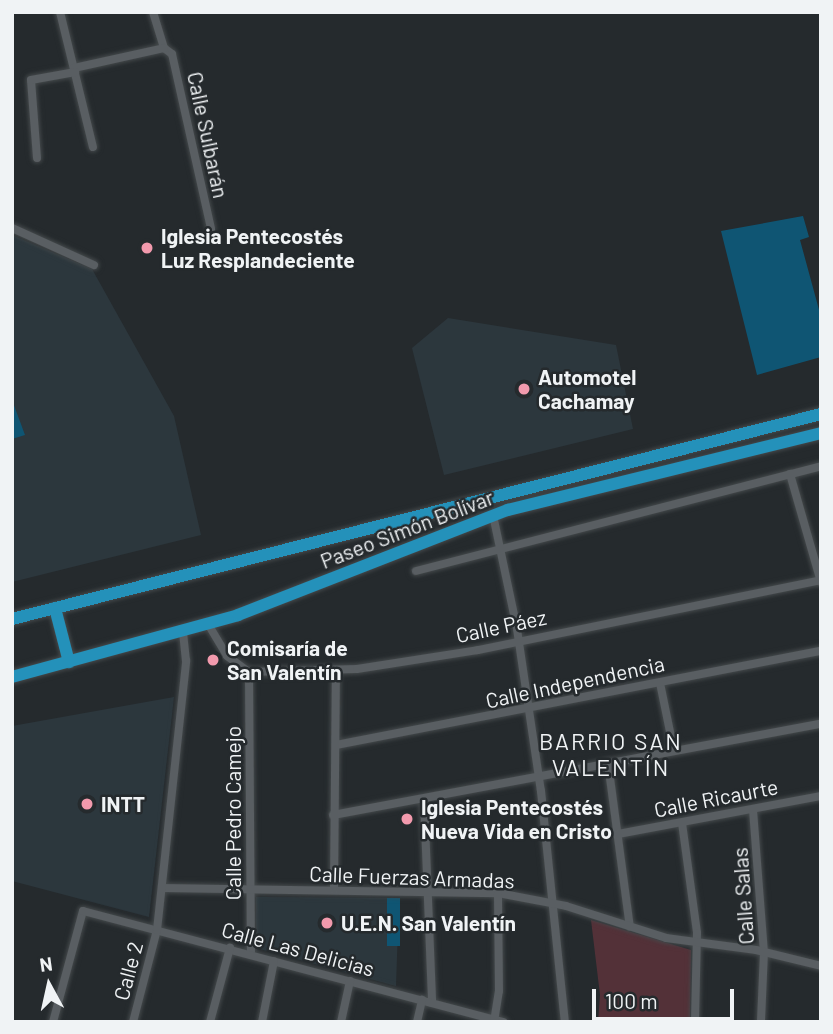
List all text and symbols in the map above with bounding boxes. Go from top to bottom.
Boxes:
street label: Calle Sulbarán [182,69,234,201]
place label: Iglesia Pentecostés Luz Resplandeciente [161,223,355,273]
marker: Iglesia Pentecostés Luz Resplandeciente [139,240,155,256]
place label: Automotel Cachamay [538,364,636,414]
marker: Automotel Cachamay [516,381,532,397]
street label: Paseo Simón Bolívar [317,484,497,574]
street label: Calle Páez [453,604,549,648]
place label: Comisaría de San Valentín [227,635,348,685]
street label: Calle Independencia [483,651,667,713]
marker: Comisaría de San Valentín [205,652,221,668]
street label: Calle Pedro Camejo [220,726,246,900]
district label: BARRIO SAN VALENTÍN [540,727,682,781]
street label: Calle Ricaurte [652,774,780,822]
place label: INTT [101,791,145,817]
place label: Iglesia Pentecostés Nueva Vida en Cristo [421,794,612,844]
marker: INTT [79,796,95,812]
marker: Iglesia Pentecostés Nueva Vida en Cristo [399,811,415,827]
street label: Calle Salas [727,847,759,945]
street label: Calle Fuerzas Armadas [309,861,515,893]
place label: U.E.N. San Valentín [341,910,516,936]
marker: U.E.N. San Valentín [319,915,335,931]
street label: Calle Las Delicias [219,917,377,981]
street label: Calle 2 [108,939,148,1003]
north arrow [14,950,84,1020]
text: N [38,951,54,976]
scale bar [595,974,737,1018]
text: 100 m [605,988,658,1013]

